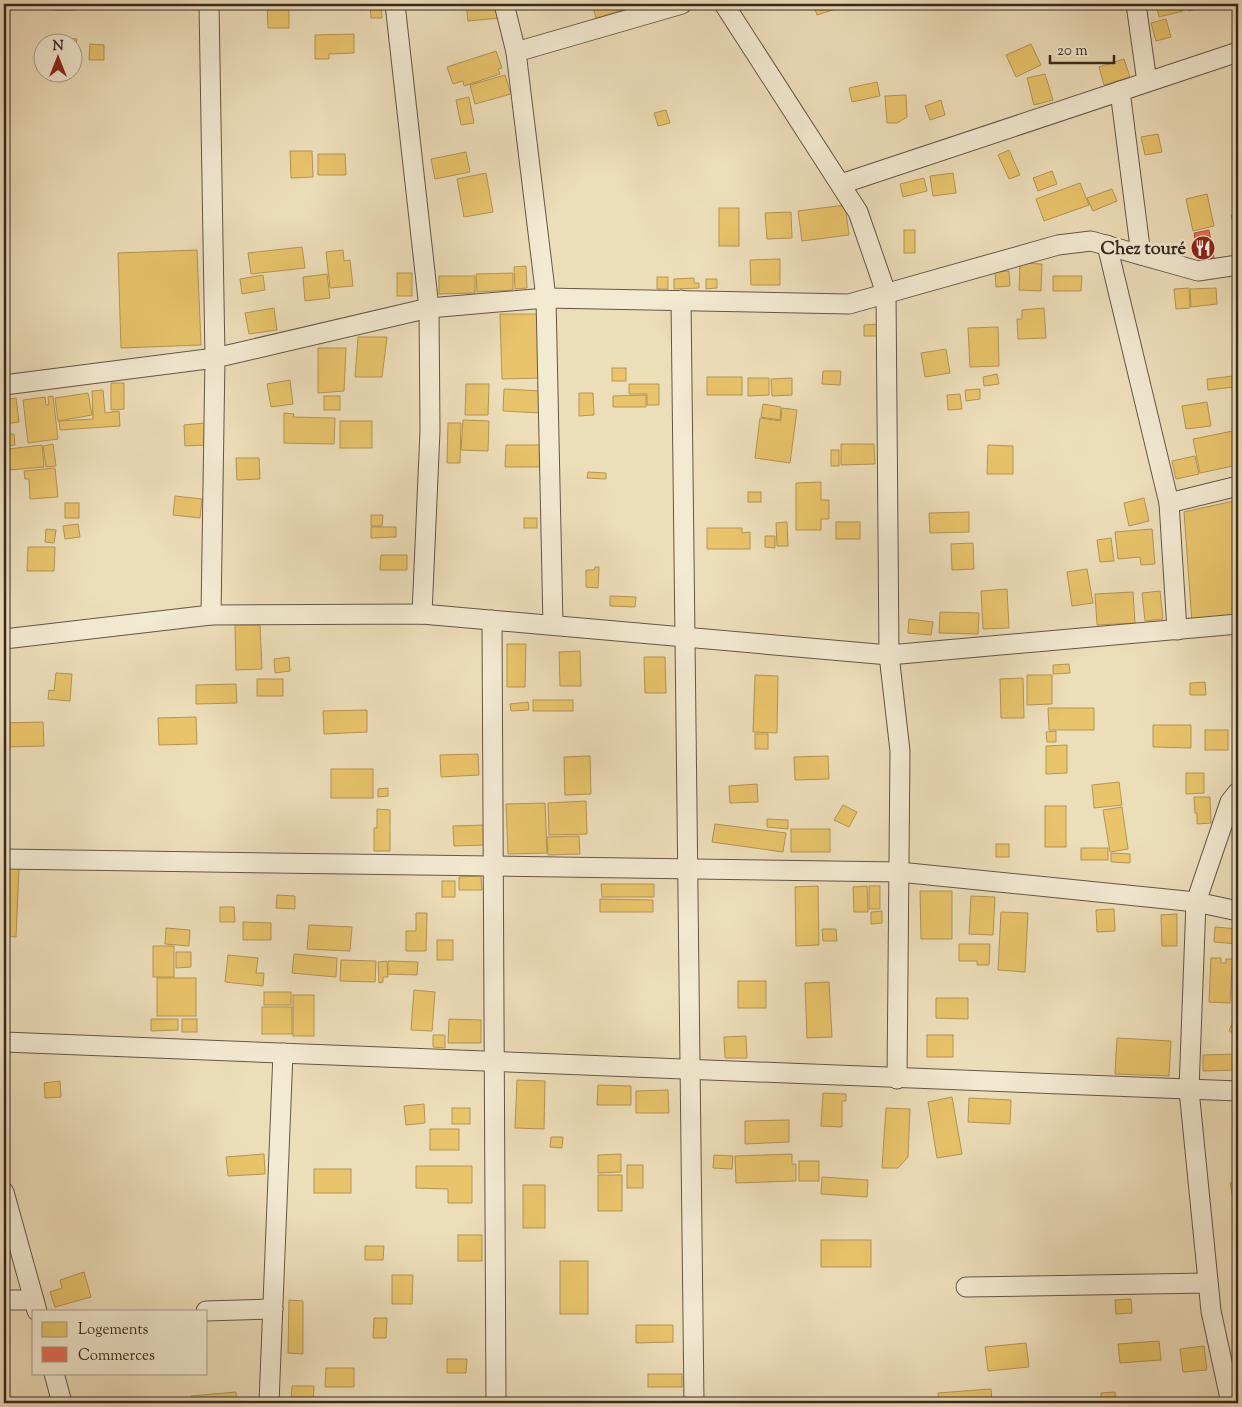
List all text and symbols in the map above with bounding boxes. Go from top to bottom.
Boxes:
north arrow [32,32,82,82]
scale bar [1050,32,1113,64]
text: N [52,37,64,57]
text: 20 m [1057,41,1088,62]
restaurant icon: Chez touré [1190,235,1216,261]
place label: Chez touré [1101,237,1187,263]
legend [32,1310,208,1374]
text: Logements [78,1320,149,1341]
text: Commerces [78,1346,155,1367]

